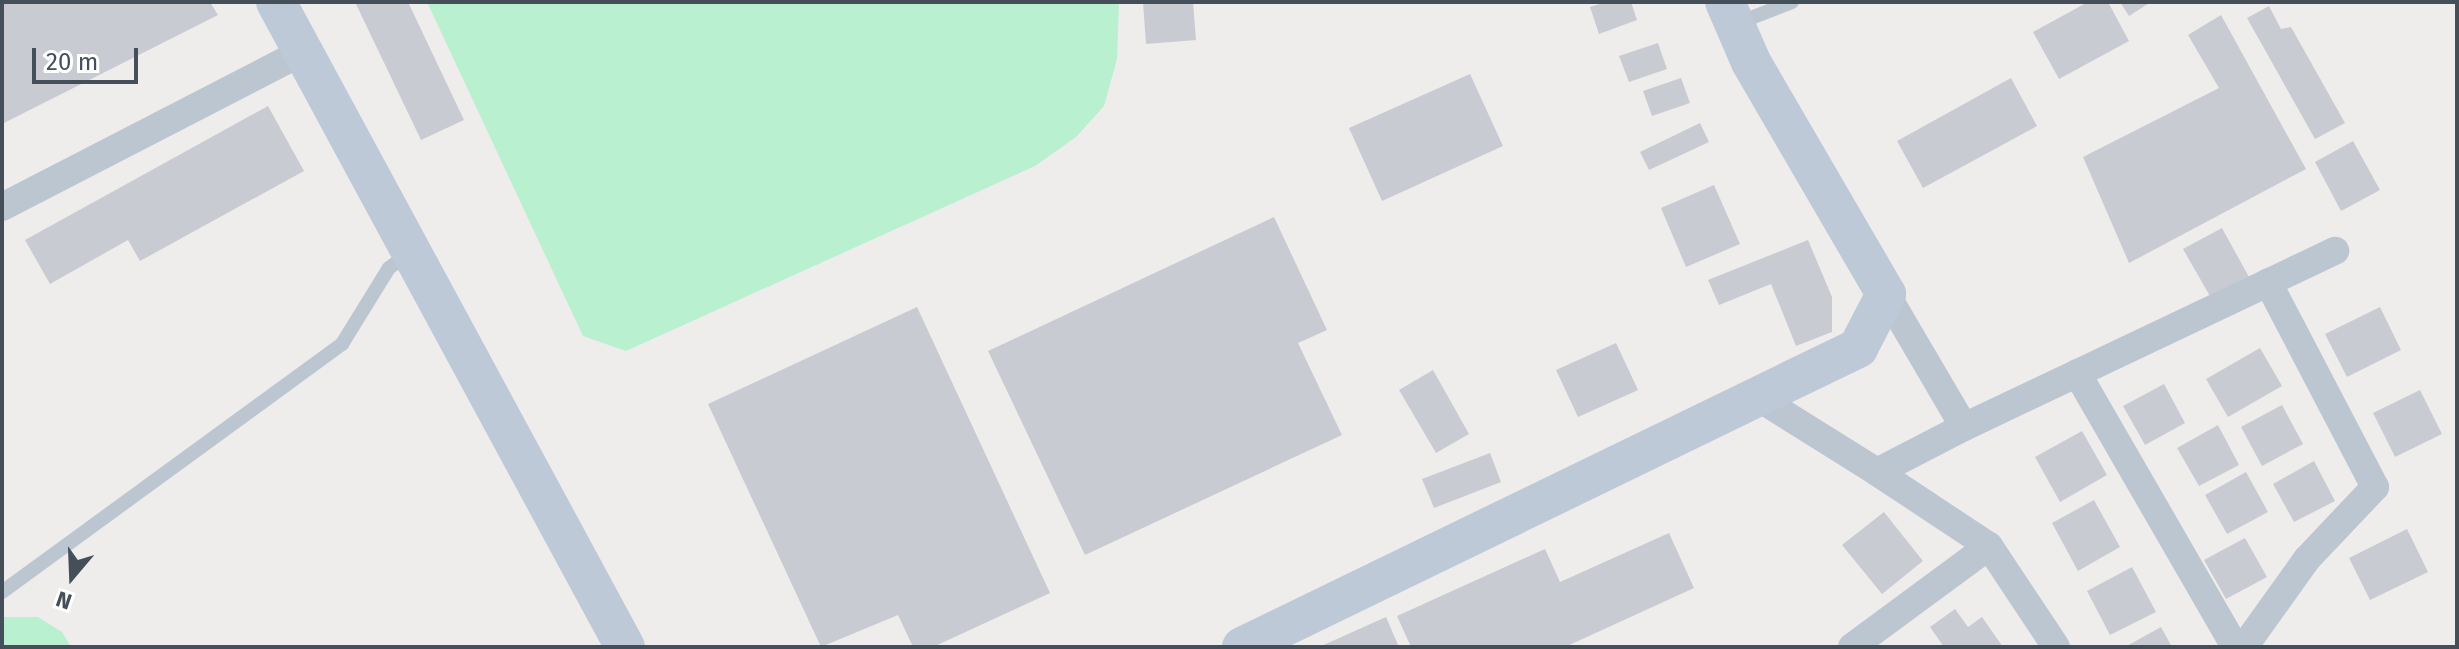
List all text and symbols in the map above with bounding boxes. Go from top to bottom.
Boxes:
scale bar [36,32,142,82]
text: 20 m [46,48,98,76]
north arrow [32,537,112,617]
text: N [53,585,75,615]

